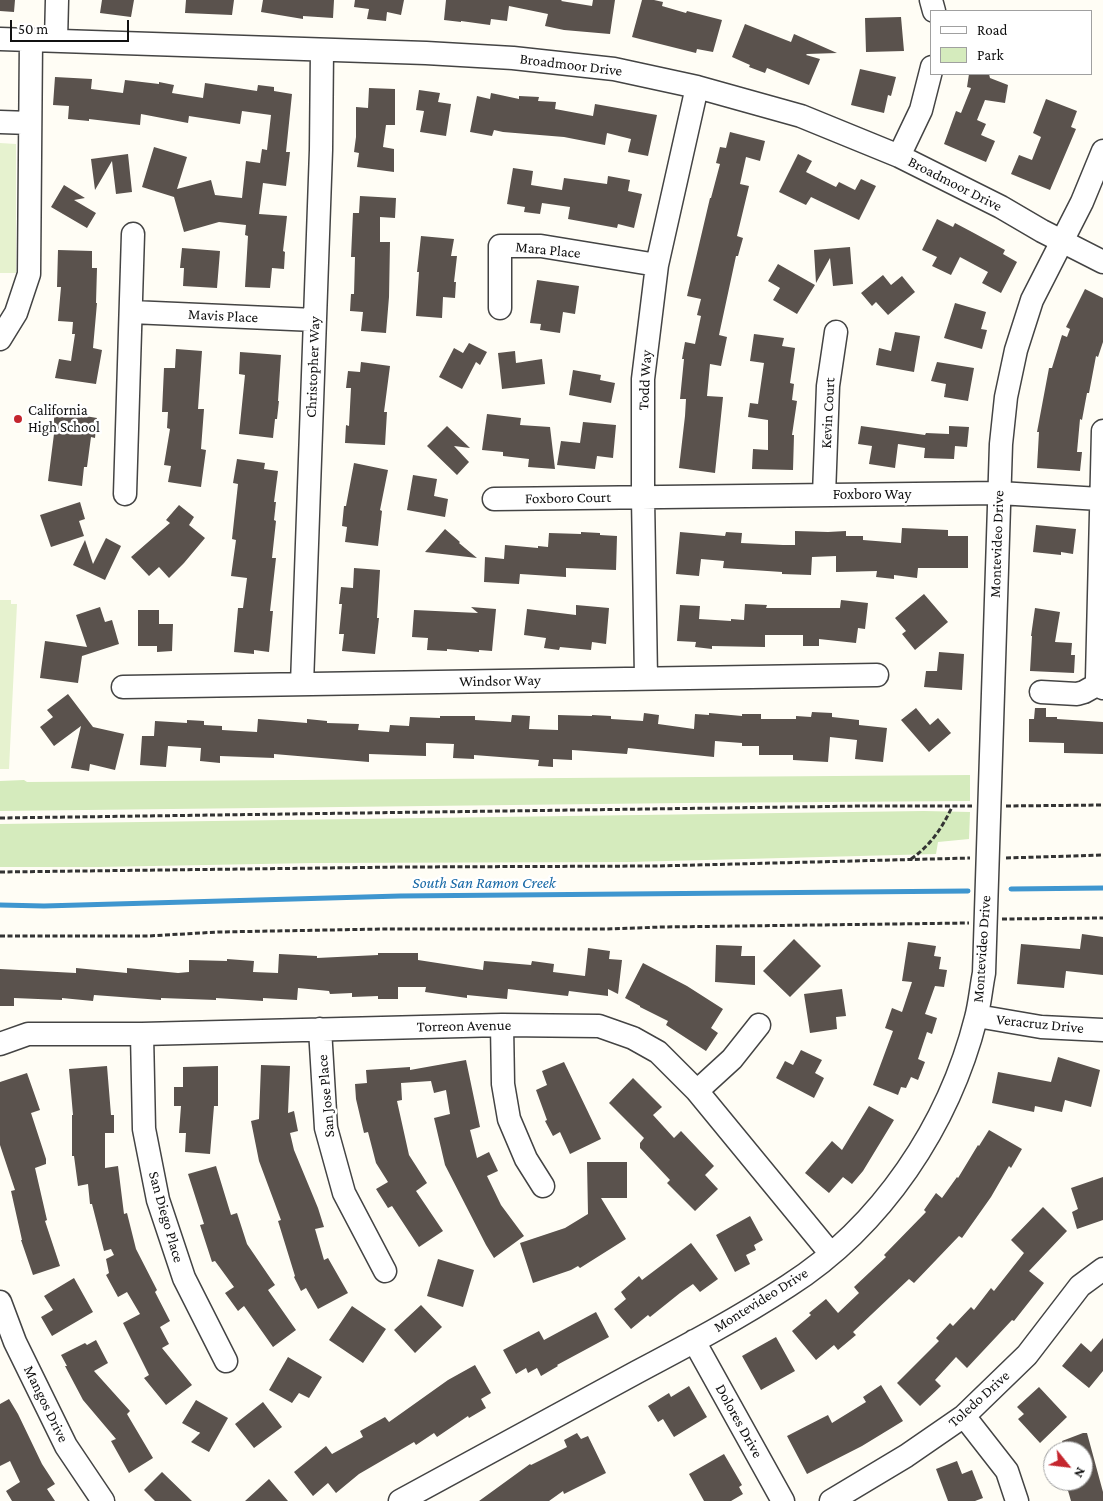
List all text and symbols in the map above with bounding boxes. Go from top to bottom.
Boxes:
scale bar [12,10,131,42]
legend [930,10,1093,75]
text: 50 m [18,21,48,37]
text: Road [977,22,1007,38]
text: Park [977,47,1004,63]
street label: Broadmoor Drive [519,50,623,80]
street label: Broadmoor Drive [905,153,1005,215]
street label: Mara Place [515,238,581,262]
street label: Mavis Place [188,305,258,327]
street label: Christopher Way [302,316,324,418]
street label: Todd Way [634,349,656,411]
street label: Kevin Court [817,377,839,449]
place label: California High School [28,401,100,436]
marker: California High School [12,413,24,425]
street label: Foxboro Way [833,485,911,503]
street label: Foxboro Court [525,488,611,508]
street label: Montevideo Drive [986,490,1008,598]
street label: Windsor Way [459,671,541,691]
water label: South San Ramon Creek [412,873,556,893]
street label: Montevideo Drive [969,895,995,1003]
street label: Veracruz Drive [995,1010,1085,1038]
street label: Torreon Avenue [417,1016,511,1036]
street label: San Jose Place [313,1054,339,1138]
street label: San Diego Place [144,1169,188,1265]
street label: Montevideo Drive [711,1264,811,1336]
street label: Mangos Drive [20,1363,72,1445]
street label: Toledo Drive [945,1367,1013,1431]
street label: Dolores Drive [711,1381,767,1461]
north arrow [1043,1441,1093,1491]
text: N [1071,1465,1090,1481]

